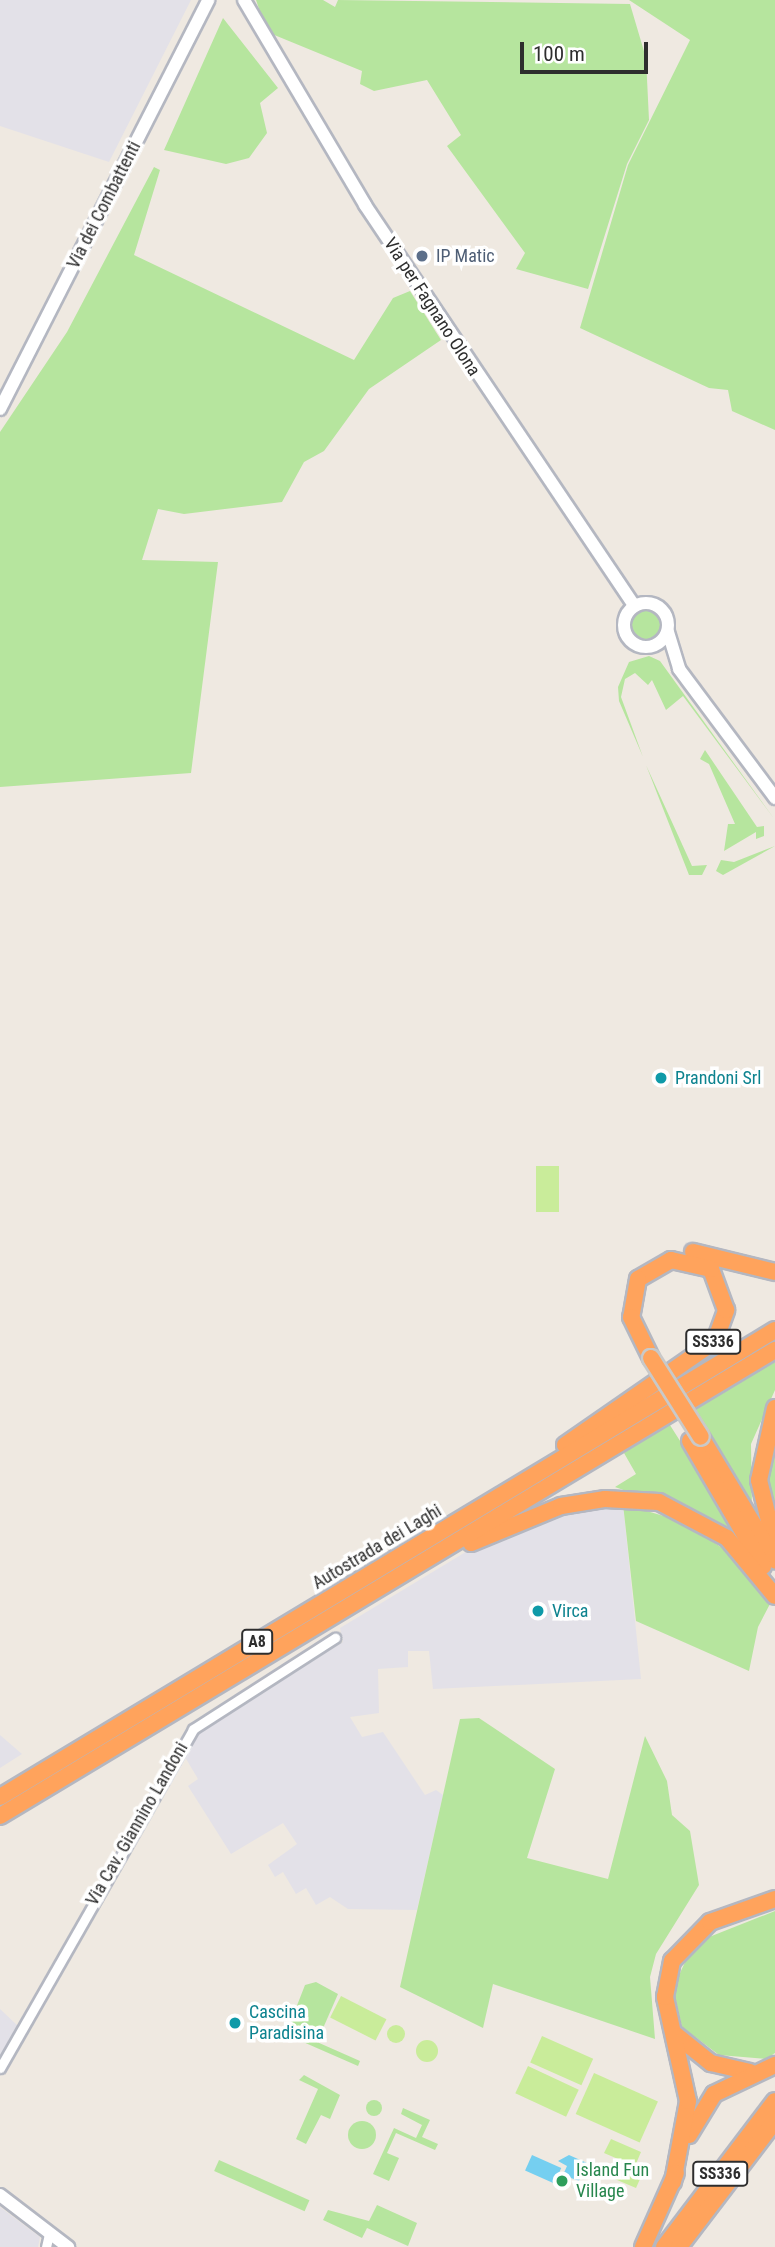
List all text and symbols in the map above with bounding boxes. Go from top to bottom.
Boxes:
scale bar [523,28,651,72]
text: 100 m [533,42,585,66]
street label: Via dei Combattenti [63,138,145,272]
street label: Via per Fagnano Olona [379,234,485,380]
place label: IP Matic [436,245,495,267]
marker: IP Matic [414,248,430,264]
place label: Prandoni Srl [675,1067,761,1089]
marker: Prandoni Srl [653,1070,669,1086]
road number: SS336 [685,1330,741,1354]
street label: Autostrada dei Laghi [309,1500,445,1594]
place label: Virca [552,1600,588,1622]
marker: Virca [530,1603,546,1619]
road number: A8 [240,1630,274,1654]
street label: Via Cav. Giannino Landoni [81,1739,193,1909]
place label: Cascina Paradisina [249,2002,324,2044]
marker: Cascina Paradisina [227,2015,243,2031]
place label: Island Fun Village [576,2160,649,2202]
road number: SS336 [692,2162,748,2186]
marker: Island Fun Village [554,2173,570,2189]

